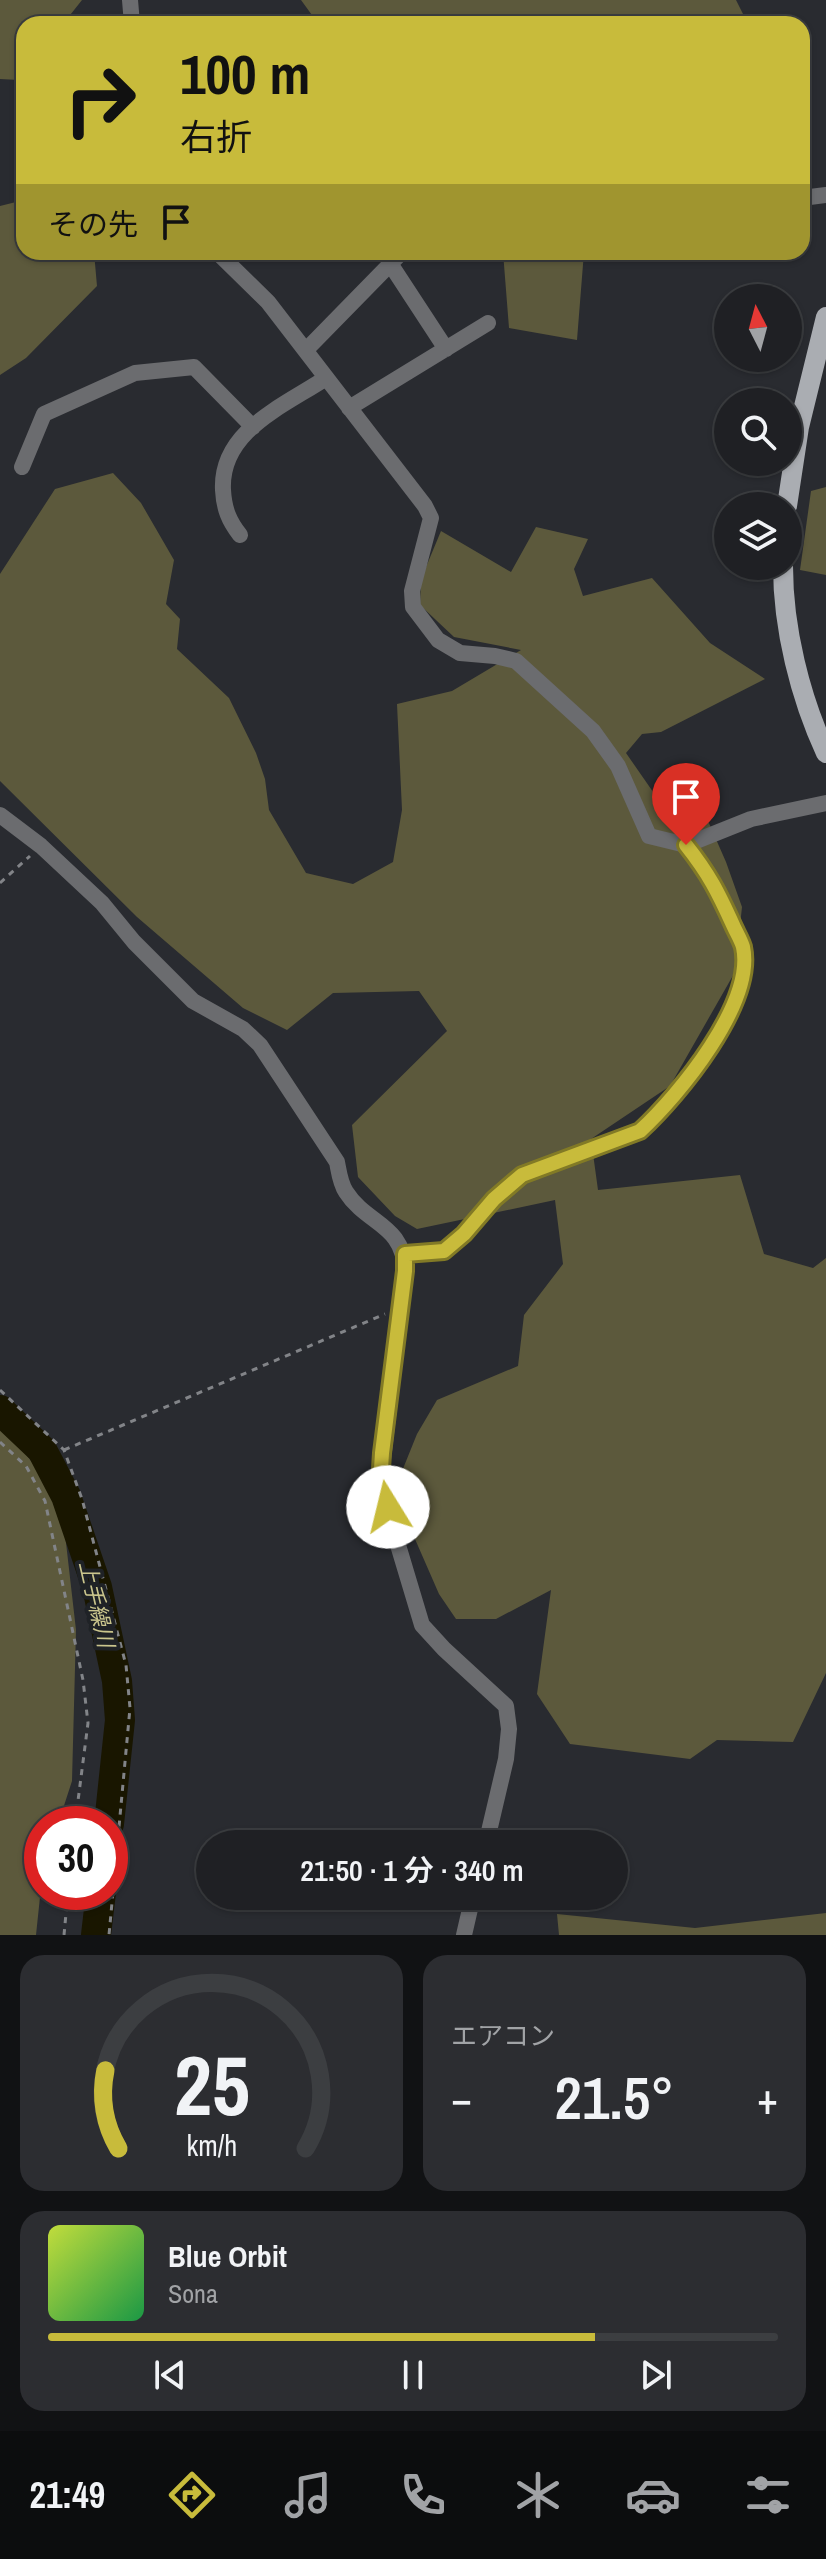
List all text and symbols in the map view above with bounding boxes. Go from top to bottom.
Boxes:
text: 100 m [180,36,310,111]
icon: right [48,48,152,152]
text: 右折 [180,113,252,161]
icon: arrive [154,200,198,244]
text: その先 [48,204,138,244]
north arrow [714,284,802,372]
map controls [714,284,802,580]
button: search [714,388,802,476]
button: layers [714,492,802,580]
pin [652,763,720,845]
icon: arrive [664,775,708,819]
position arrow [346,1465,430,1549]
water label: 上手繰川 [72,1558,122,1652]
speed limit sign: 30 [24,1806,128,1910]
text: 21:50 · 1 分 · 340 m [300,1850,524,1890]
text: エアコン [451,2018,555,2053]
text: 25 [174,2029,249,2141]
text: 21.5° [555,2057,674,2138]
text: − [451,2068,472,2128]
text: + [757,2068,778,2128]
text: km/h [186,2126,237,2165]
text: Blue Orbit [168,2236,287,2276]
text: Sona [168,2276,218,2311]
icon: previous [148,2353,192,2397]
icon: pause [391,2353,435,2397]
icon: next [634,2353,678,2397]
icon: directions [164,2467,220,2523]
icon: music [280,2467,336,2523]
icon: phone [395,2467,451,2523]
icon: climate [510,2467,566,2523]
icon: car [625,2467,681,2523]
icon: filters [740,2467,796,2523]
text: 21:49 [30,2471,105,2519]

